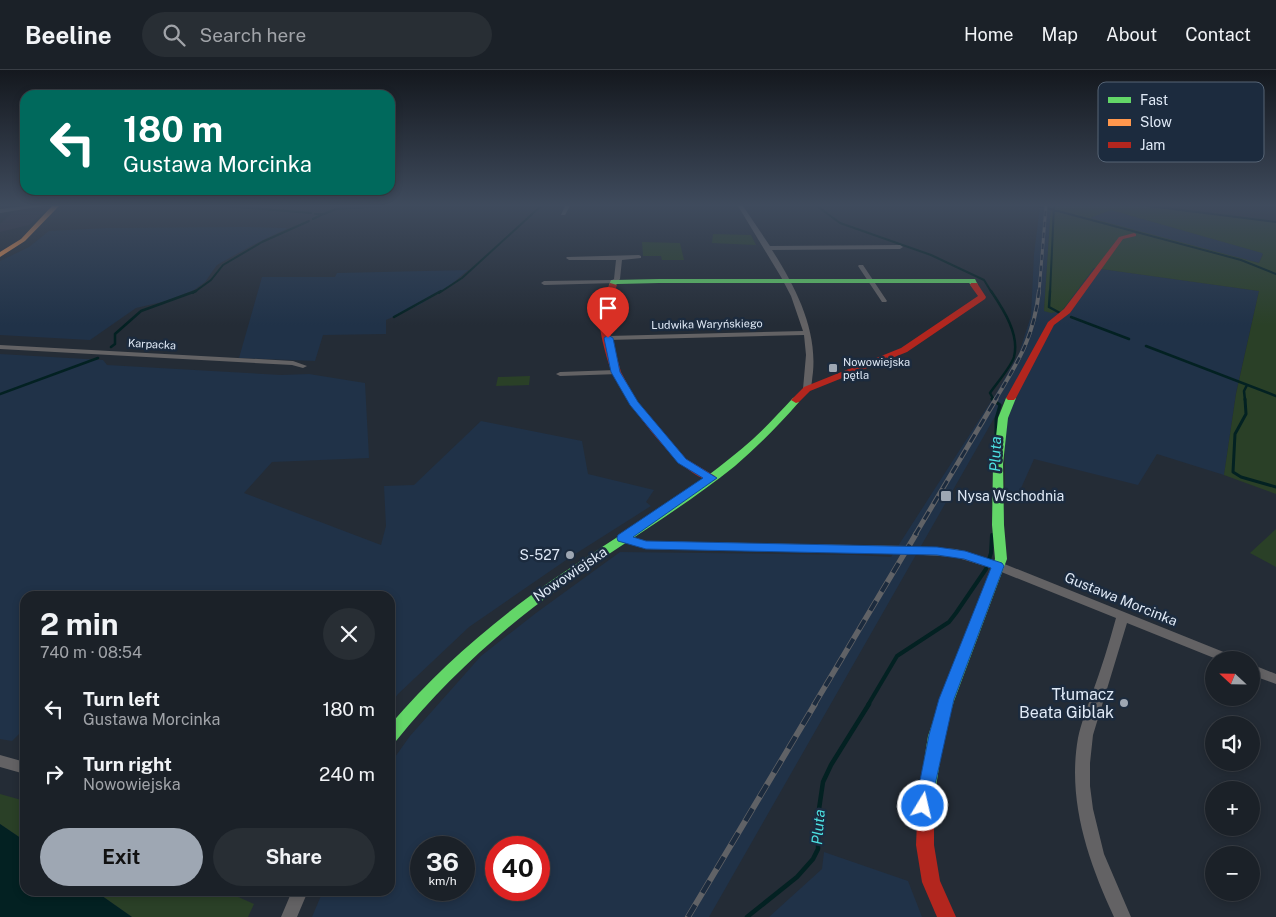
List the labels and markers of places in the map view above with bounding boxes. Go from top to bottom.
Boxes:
pin [587,287,629,338]
place label: Nowowiejska pętla [843,356,910,381]
marker: Nowowiejska pętla [827,362,839,374]
place label: Nysa Wschodnia [957,488,1064,504]
marker: Nysa Wschodnia [939,489,953,503]
place label: S-527 [520,547,560,563]
marker: S-527 [564,549,576,561]
place label: Tłumacz Beata Giblak [1019,685,1114,722]
marker: Tłumacz Beata Giblak [1118,697,1130,709]

